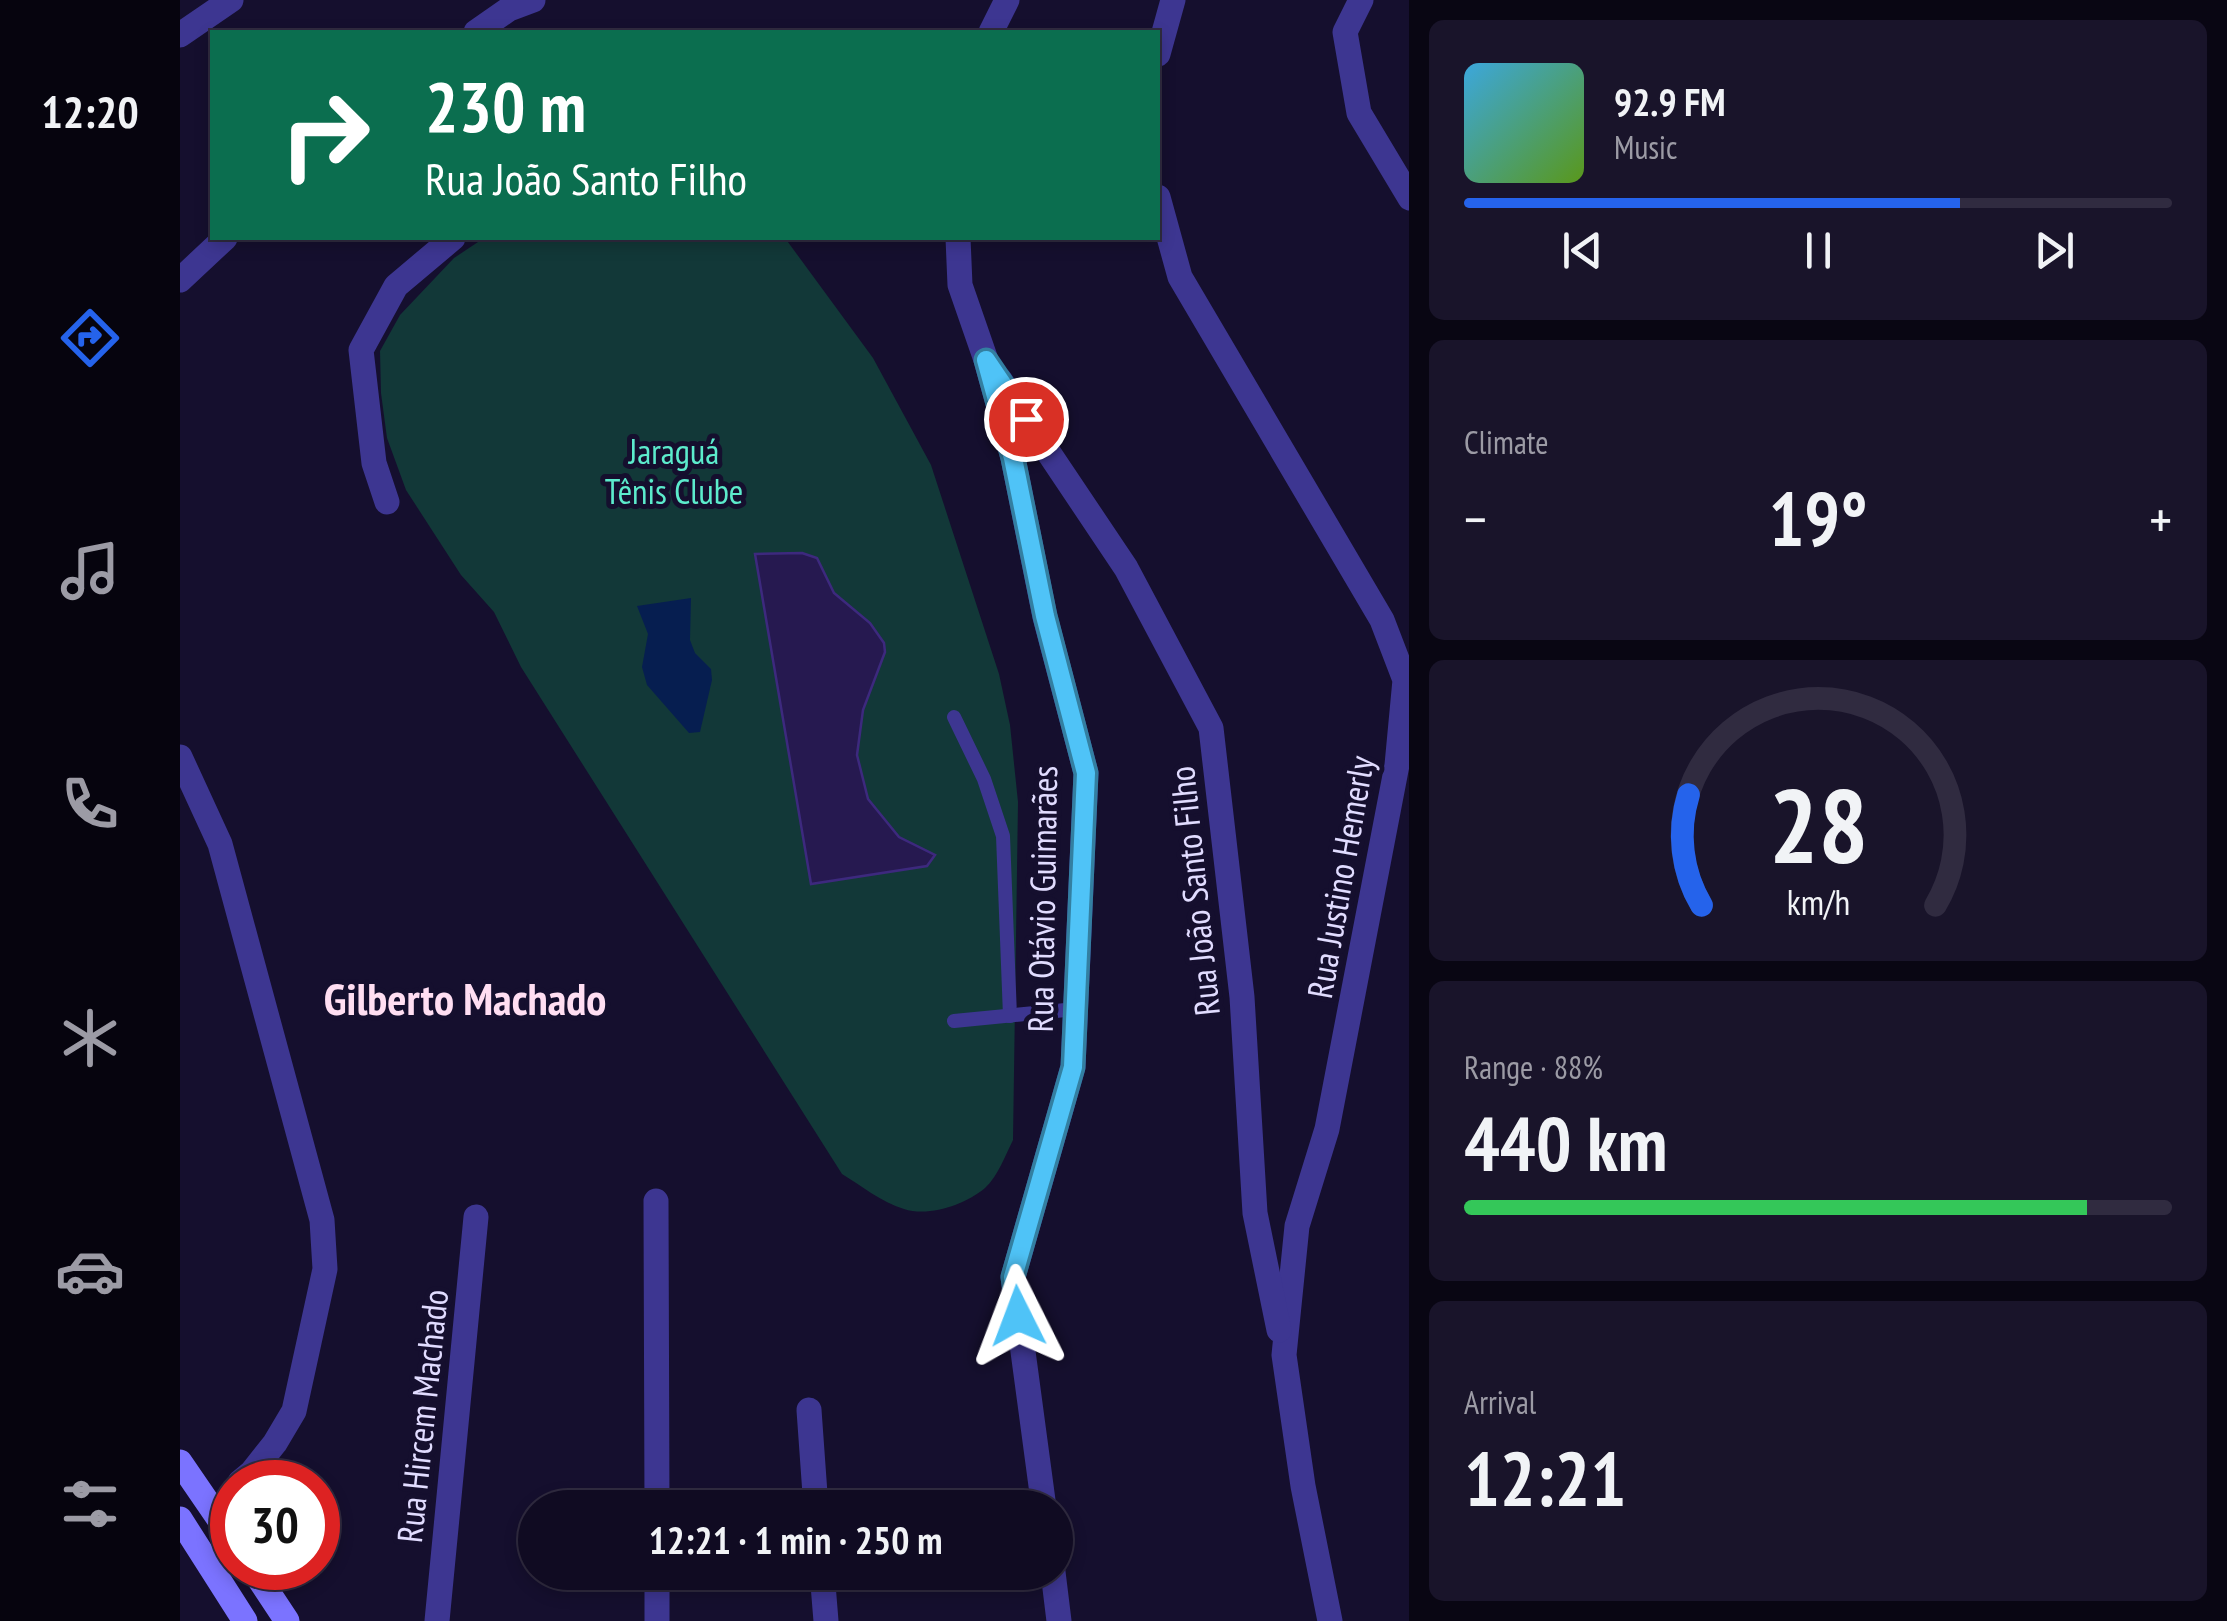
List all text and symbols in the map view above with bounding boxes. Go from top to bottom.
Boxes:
text: 230 m [425,61,586,151]
icon: right [260,70,390,200]
text: 92.9 FM [1614,77,1726,126]
text: 12:20 [41,82,139,140]
text: Music [1614,126,1677,168]
text: Rua João Santo Filho [425,149,747,207]
icon: previous [1555,223,1610,278]
icon: pause [1791,223,1846,278]
icon: next [2027,223,2082,278]
icon: directions [55,303,125,373]
pin [984,377,1069,462]
icon: arrive [999,392,1054,447]
text: Climate [1464,421,1548,463]
park label: Jaraguá Tênis Clube [605,428,743,514]
text: 19° [1768,470,1868,567]
text: − [1464,483,1487,554]
text: + [2149,483,2172,554]
icon: music [55,536,125,606]
street label: Rua Justino Hemerly [1296,751,1384,1002]
text: 28 [1768,757,1868,892]
street label: Rua João Santo Filho [1158,764,1230,1018]
street label: Rua Otávio Guimarães [1017,765,1067,1033]
icon: phone [55,769,125,839]
text: km/h [1786,879,1850,925]
district label: Gilberto Machado [324,969,606,1027]
icon: climate [55,1003,125,1073]
text: Range · 88% [1464,1046,1603,1088]
text: 440 km [1464,1095,1668,1192]
icon: car [55,1236,125,1306]
position arrow [966,1264,1070,1368]
street label: Rua Hircem Machado [386,1287,458,1545]
text: Arrival [1464,1381,1536,1423]
text: 12:21 [1464,1430,1626,1527]
speed limit sign: 30 [210,1460,340,1590]
icon: filters [55,1469,125,1539]
text: 12:21 · 1 min · 250 m [649,1515,942,1564]

